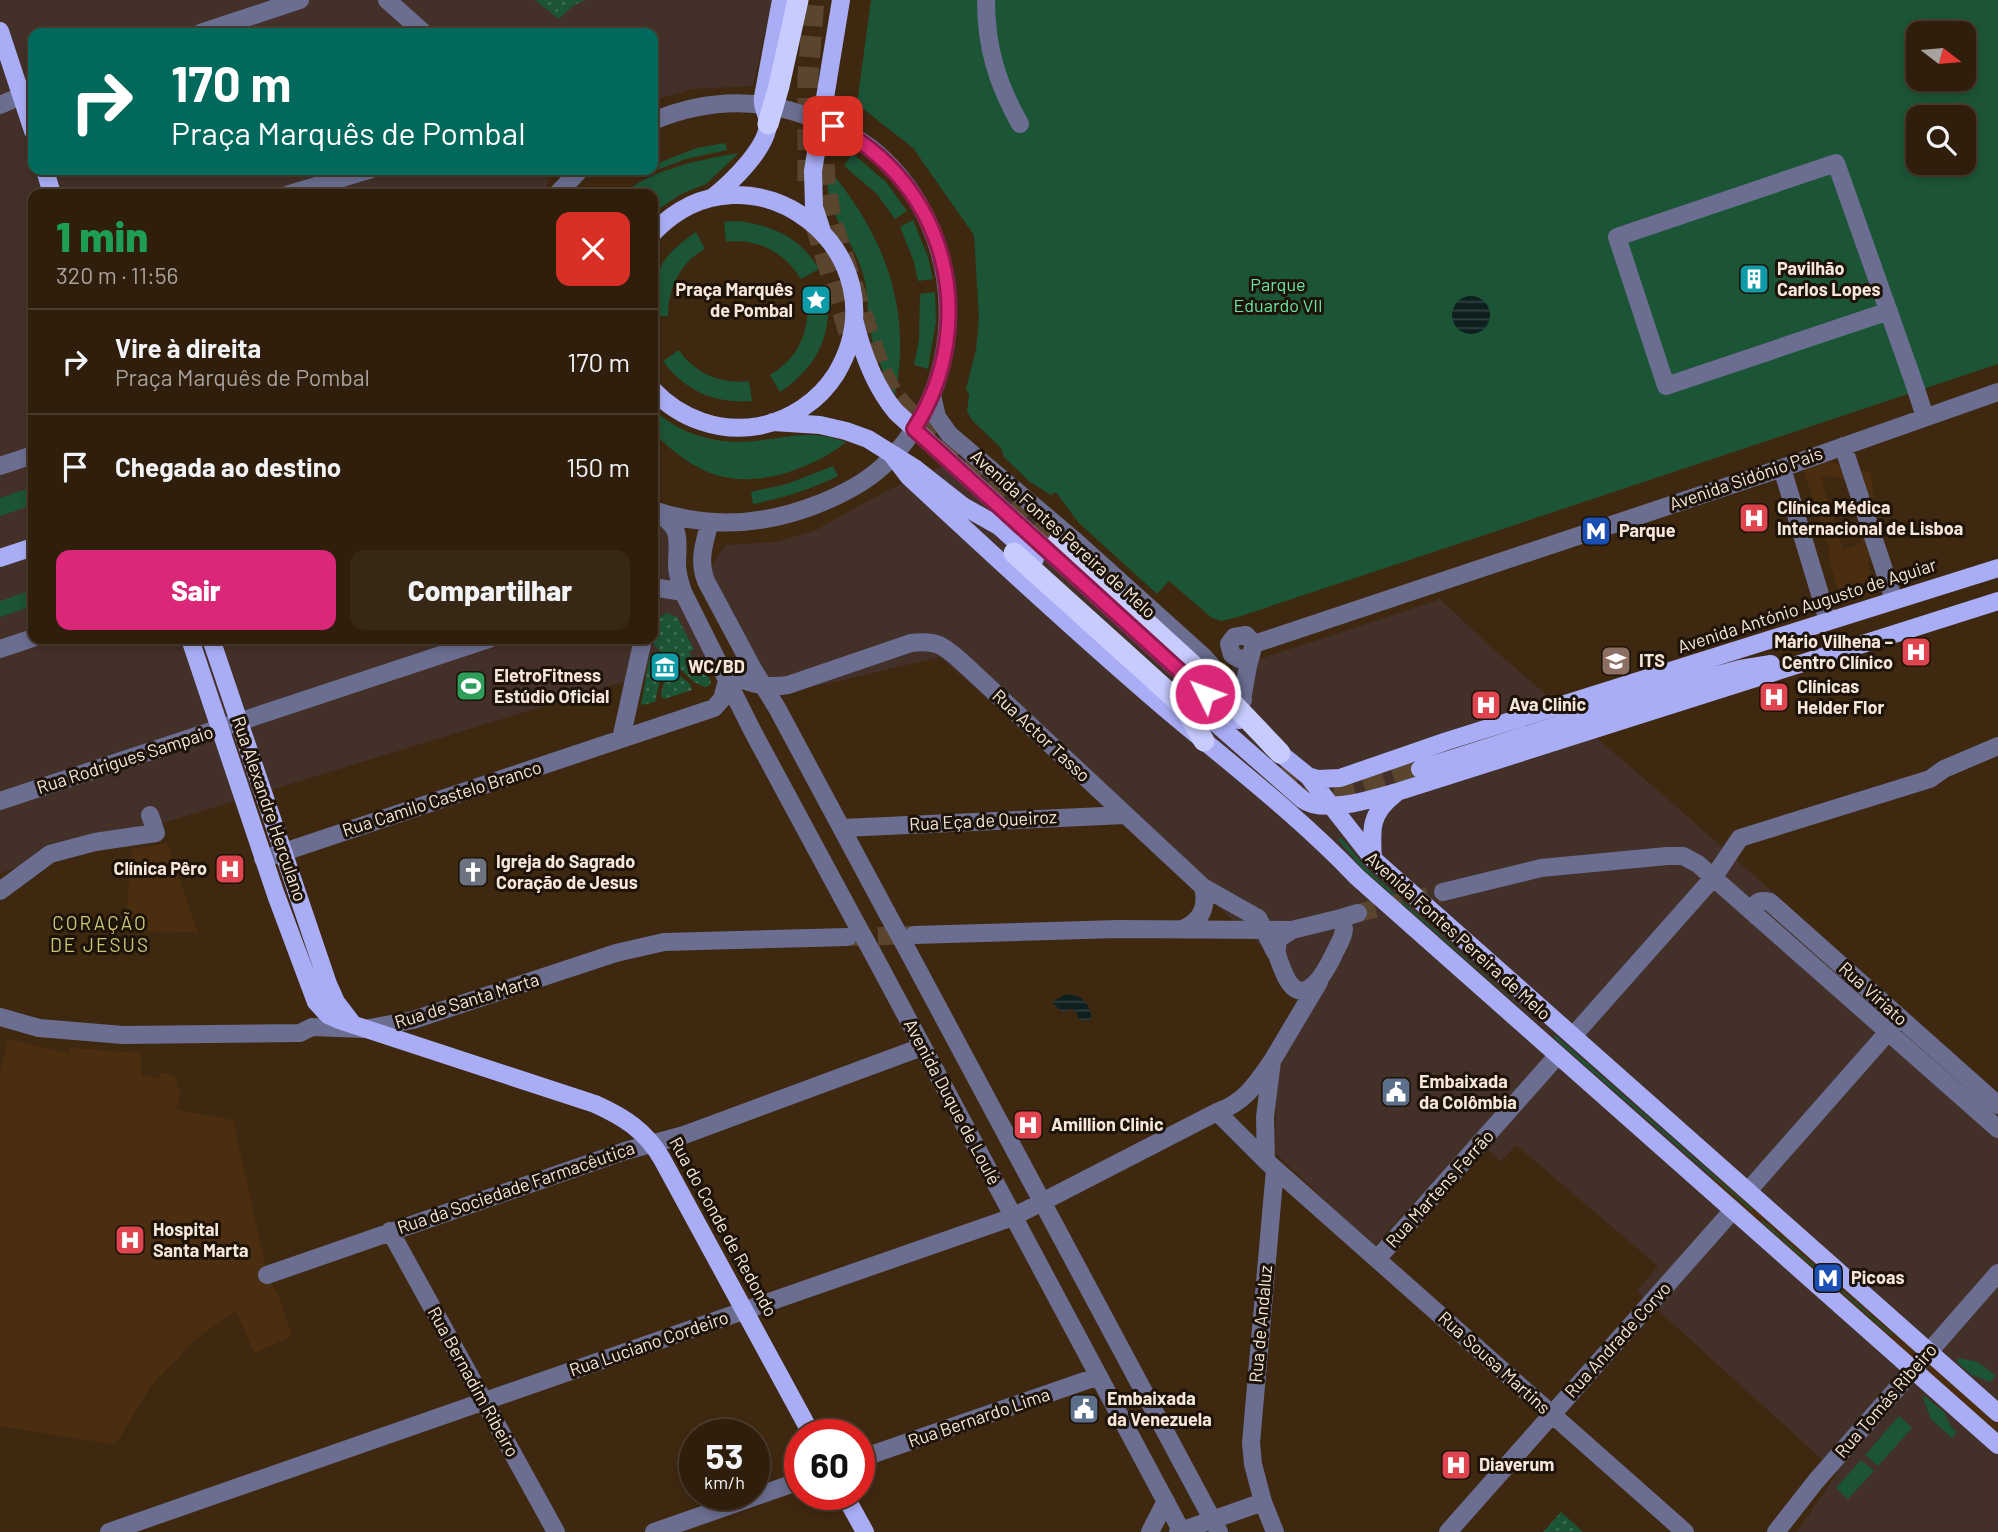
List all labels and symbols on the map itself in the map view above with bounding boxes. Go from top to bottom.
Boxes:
north arrow [1906,21,1976,91]
pin [803,96,863,156]
place label: Pavilhão Carlos Lopes [1777,257,1881,300]
building icon: Pavilhão Carlos Lopes [1737,262,1771,296]
park label: Parque Eduardo VII [1233,273,1323,316]
place label: Praça Marquês de Pombal [676,278,793,321]
place icon: Praça Marquês de Pombal [799,283,833,317]
street label: Avenida Sidónio Pais [1666,442,1825,515]
street label: Avenida Fontes Pereira de Melo [967,444,1161,622]
place label: Clínica Médica Internacional de Lisboa [1777,496,1963,539]
hospital icon: Clínica Médica Internacional de Lisboa [1737,501,1771,535]
metro station icon: Parque [1579,514,1613,548]
place label: Parque [1619,519,1676,541]
street label: Avenida António Augusto de Aguiar [1675,553,1939,657]
place label: Mário Vilhena – Centro Clínico [1774,630,1893,673]
hospital icon: Mário Vilhena – Centro Clínico [1899,635,1933,669]
school or university icon: ITS [1599,644,1633,678]
place label: ITS [1639,649,1665,671]
museum icon: WC/BD [648,650,682,684]
place label: WC/BD [688,655,745,677]
position arrow [1168,657,1242,731]
place label: EletroFitness Estúdio Oficial [494,664,610,707]
sports icon: EletroFitness Estúdio Oficial [454,669,488,703]
place label: Clínicas Helder Flor [1797,675,1885,718]
hospital icon: Clínicas Helder Flor [1757,680,1791,714]
street label: Rua Actor Tasso [988,684,1095,786]
hospital icon: Ava Clinic [1469,688,1503,722]
place label: Ava Clinic [1509,693,1586,715]
street label: Rua Alexandre Herculano [228,713,312,904]
street label: Rua Rodrigues Sampaio [34,720,216,798]
street label: Rua Camilo Castelo Branco [339,755,544,841]
street label: Rua Eça de Queiroz [908,805,1057,835]
street label: Avenida Fontes Pereira de Melo [1362,846,1556,1024]
place label: Igreja do Sagrado Coração de Jesus [496,850,638,893]
hospital icon: Clínica Pêro [213,852,247,886]
church icon: Igreja do Sagrado Coração de Jesus [456,855,490,889]
place label: Clínica Pêro [113,857,207,879]
district label: CORAÇÃO DE JESUS [50,911,150,956]
street label: Rua Viriato [1835,957,1913,1030]
street label: Rua de Santa Marta [392,968,542,1032]
street label: Avenida Duque de Loulé [900,1015,1006,1188]
place label: Embaixada da Colômbia [1419,1070,1517,1113]
public building icon: Embaixada da Colômbia [1379,1075,1413,1109]
hospital icon: Amillion Clinic [1011,1108,1045,1142]
place label: Amillion Clinic [1051,1113,1164,1135]
street label: Rua Martens Ferrão [1380,1125,1498,1252]
street label: Rua do Conde de Redondo [665,1133,783,1320]
street label: Rua da Sociedade Farmacêutica [394,1136,637,1238]
place label: Hospital Santa Marta [153,1218,249,1261]
hospital icon: Hospital Santa Marta [113,1223,147,1257]
metro station icon: Picoas [1811,1261,1845,1295]
street label: Rua de Andaluz [1244,1264,1276,1384]
place label: Picoas [1851,1266,1904,1288]
street label: Rua Andrade Corvo [1559,1277,1675,1402]
street label: Rua Bernadim Ribeiro [423,1303,524,1461]
street label: Rua Luciano Cordeiro [566,1305,731,1381]
street label: Rua Sousa Martins [1434,1306,1555,1418]
street label: Rua Tomás Ribeiro [1830,1339,1941,1462]
street label: Rua Bernardo Lima [905,1382,1052,1452]
place label: Embaixada da Venezuela [1107,1387,1212,1430]
public building icon: Embaixada da Venezuela [1067,1392,1101,1426]
speed limit sign: 60 [784,1419,875,1510]
hospital icon: Diaverum [1439,1448,1473,1482]
place label: Diaverum [1479,1453,1554,1475]

